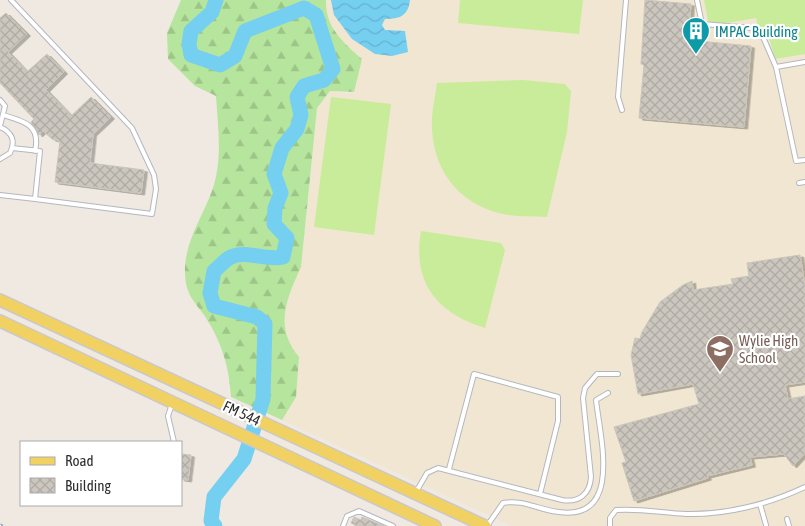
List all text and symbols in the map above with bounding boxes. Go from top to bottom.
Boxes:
building icon: IMPAC Building [681,16,711,55]
place label: IMPAC Building [715,23,798,40]
place label: Wylie High School [739,332,798,366]
school or university icon: Wylie High School [705,334,735,373]
street label: FM 544 [221,397,263,429]
legend [20,441,182,506]
text: Road [65,452,94,469]
text: Building [65,477,111,494]

